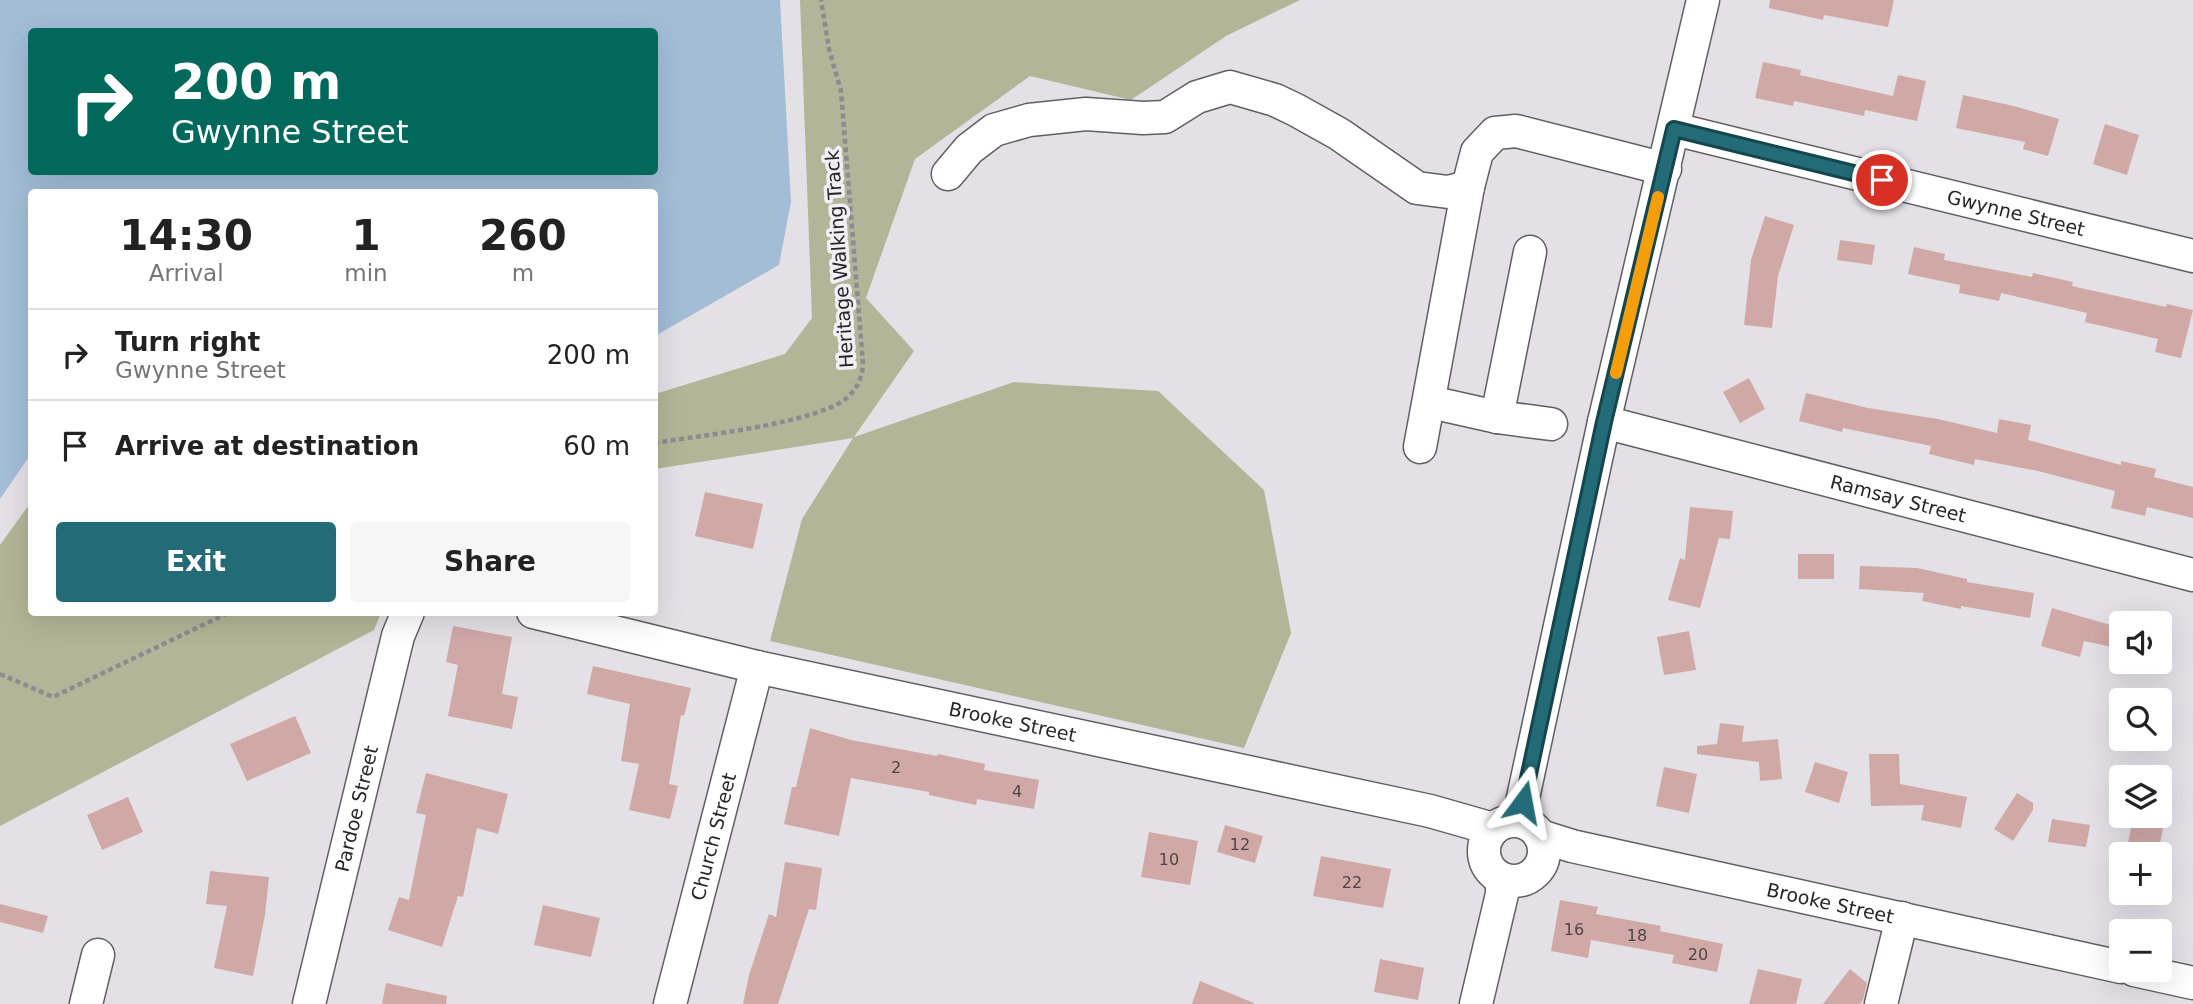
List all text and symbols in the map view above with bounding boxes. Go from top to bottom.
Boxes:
text: 200 m [171,54,341,111]
icon: right [56,56,147,147]
text: Gwynne Street [171,113,409,151]
street label: Heritage Walking Track [820,149,858,369]
pin [1852,150,1912,210]
icon: arrive [1863,161,1901,199]
street label: Gwynne Street [1945,185,2087,240]
text: 14:30 [119,211,253,260]
text: 1 [351,211,381,260]
text: 260 [479,211,567,260]
text: Arrival [149,260,224,286]
text: min [344,260,388,286]
text: m [512,260,534,286]
text: Turn right [115,327,260,357]
icon: right [56,336,94,374]
text: 200 m [547,340,630,370]
text: Gwynne Street [115,357,286,383]
icon: arrive [56,427,94,465]
text: Arrive at destination [115,431,419,461]
text: 60 m [563,431,630,461]
street label: Ramsay Street [1828,470,1969,527]
button: Exit [56,522,336,602]
button: Share [350,522,630,602]
map controls [2109,611,2172,982]
button: sound [2109,611,2172,674]
button: search [2109,688,2172,751]
street label: Brooke Street [947,697,1078,746]
street label: Pardoe Street [330,743,382,874]
house number: 2 [891,758,901,777]
position arrow [1486,765,1560,839]
button: layers [2109,765,2172,828]
street label: Church Street [686,770,740,903]
house number: 4 [1012,782,1022,801]
house number: 12 [1230,835,1250,854]
button: + [2109,842,2172,905]
house number: 10 [1159,850,1179,869]
house number: 22 [1342,873,1362,892]
street label: Brooke Street [1765,878,1896,928]
button: − [2109,919,2172,982]
house number: 16 [1564,920,1584,939]
house number: 18 [1627,926,1647,945]
house number: 20 [1688,945,1708,964]

